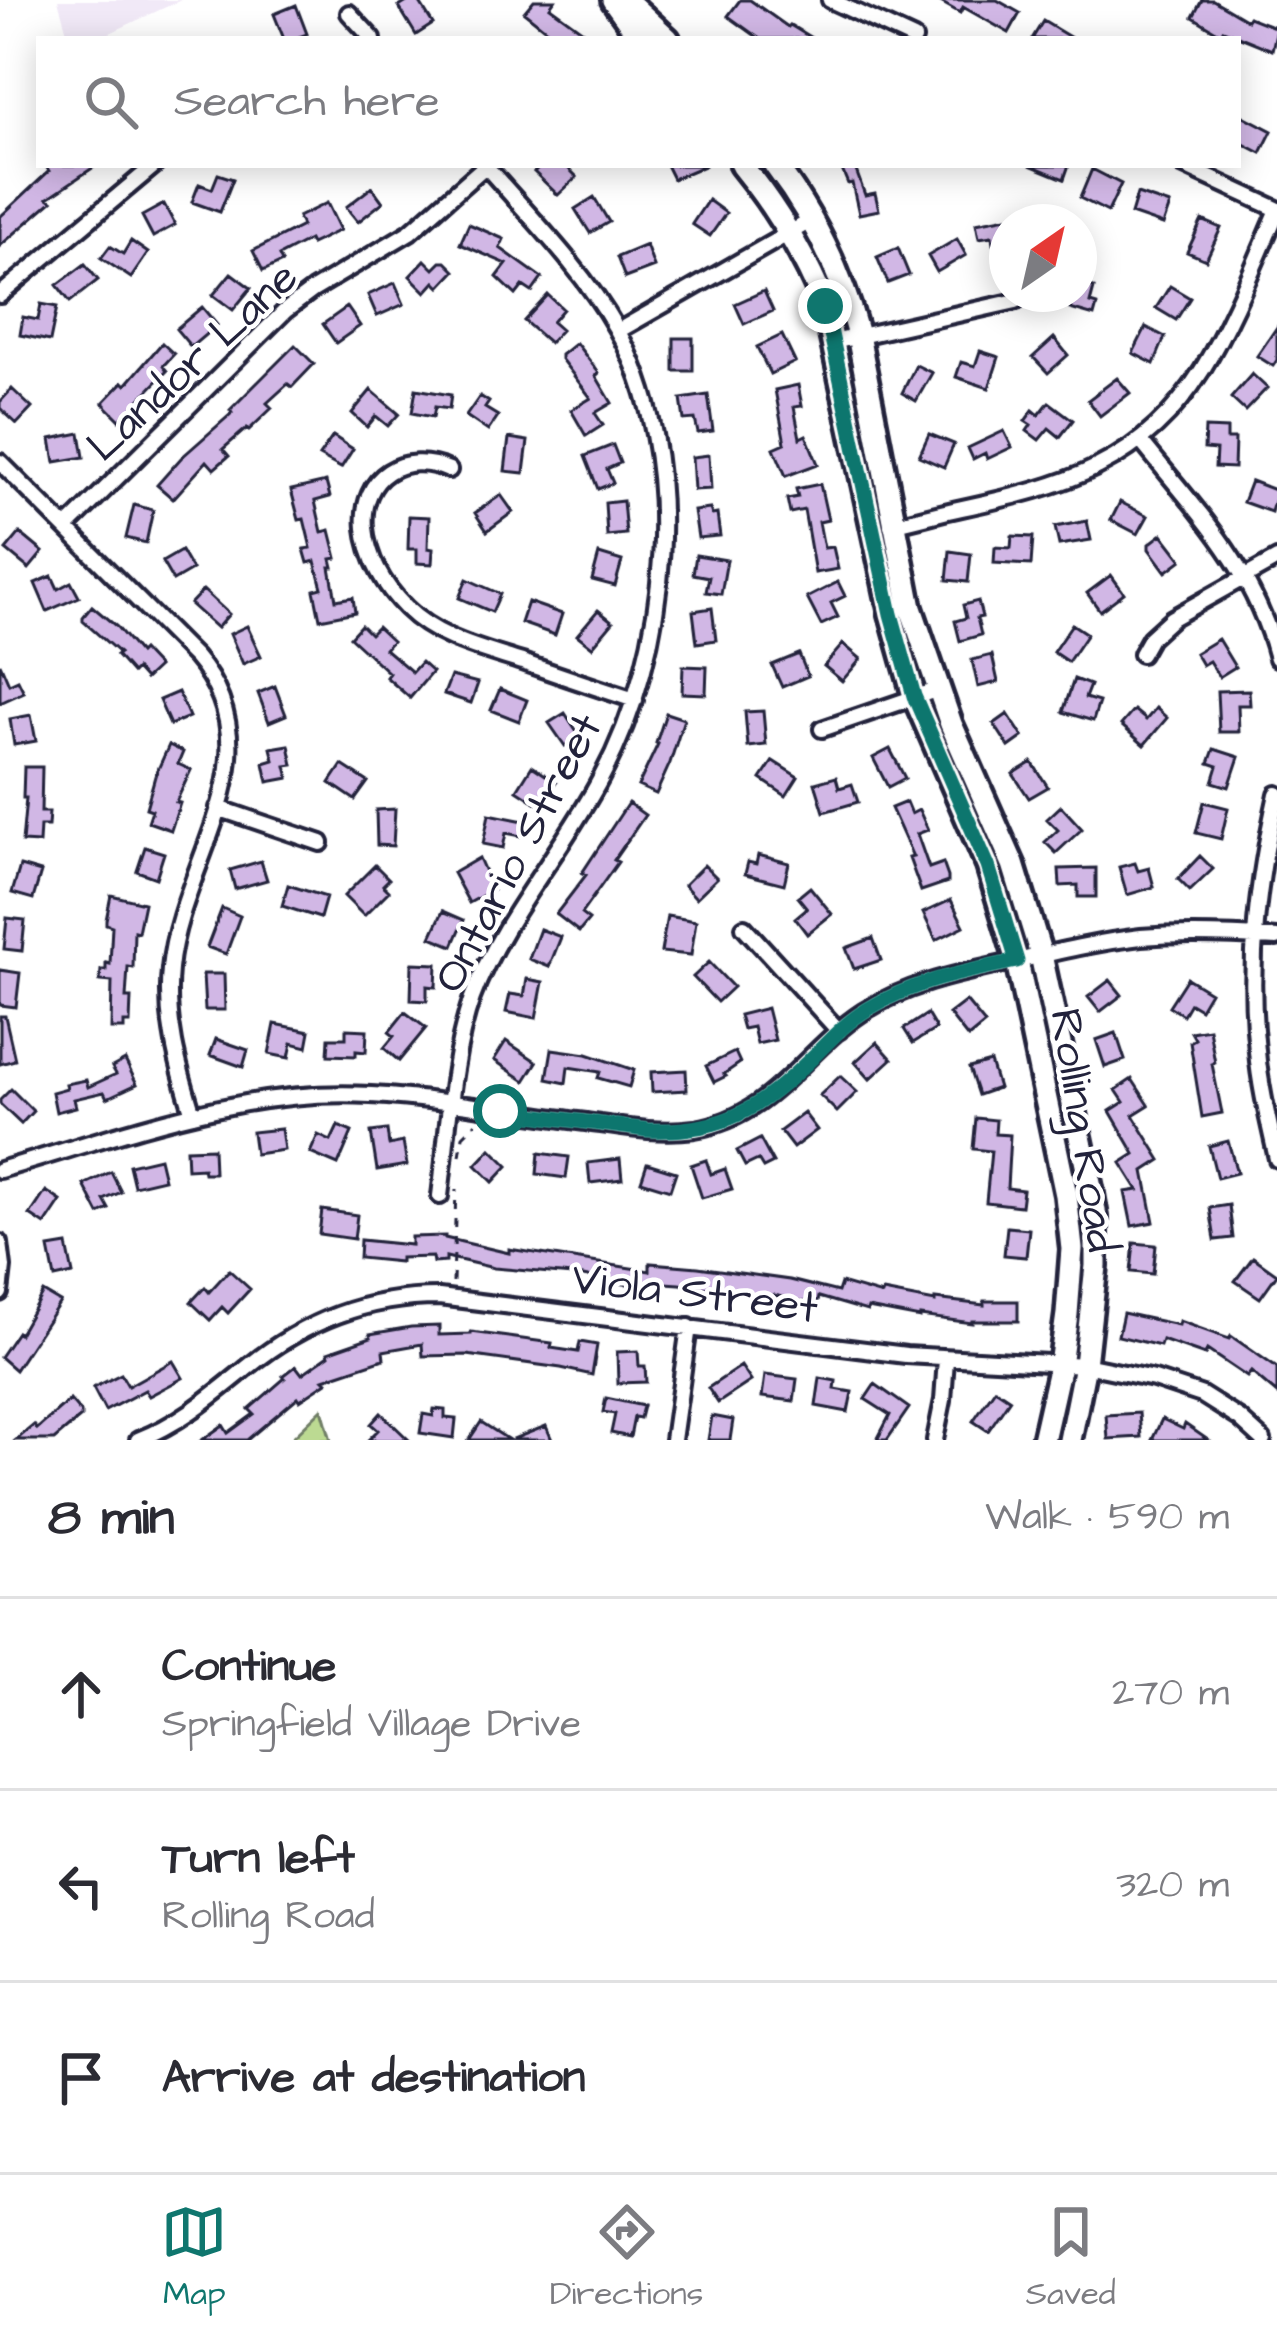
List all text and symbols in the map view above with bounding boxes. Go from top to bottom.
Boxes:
search box [36,36,1241,168]
icon: search [78,69,144,135]
text: Search here [174,71,440,133]
north arrow [989,204,1097,312]
street label: Landor Lane [74,248,312,476]
route end [798,279,852,333]
street label: Ontario Street [419,703,618,1004]
street label: Rolling Road [1033,1004,1133,1257]
route start [473,1084,527,1138]
street label: Viola Street [568,1248,821,1340]
text: 8 min [48,1483,174,1554]
text: Walk · 590 m [985,1491,1229,1545]
text: Continue [162,1636,336,1698]
icon: ahead [48,1661,114,1727]
text: 270 m [1112,1667,1229,1721]
text: Springfield Village Drive [162,1698,581,1752]
text: Turn left [162,1828,355,1890]
icon: left [48,1853,114,1919]
text: 320 m [1116,1859,1229,1913]
text: Rolling Road [162,1890,375,1944]
icon: arrive [48,2045,114,2111]
text: Arrive at destination [162,2047,585,2109]
tab: Map [161,2199,227,2317]
tab: Directions [550,2199,703,2317]
tab: Saved [1026,2199,1116,2317]

